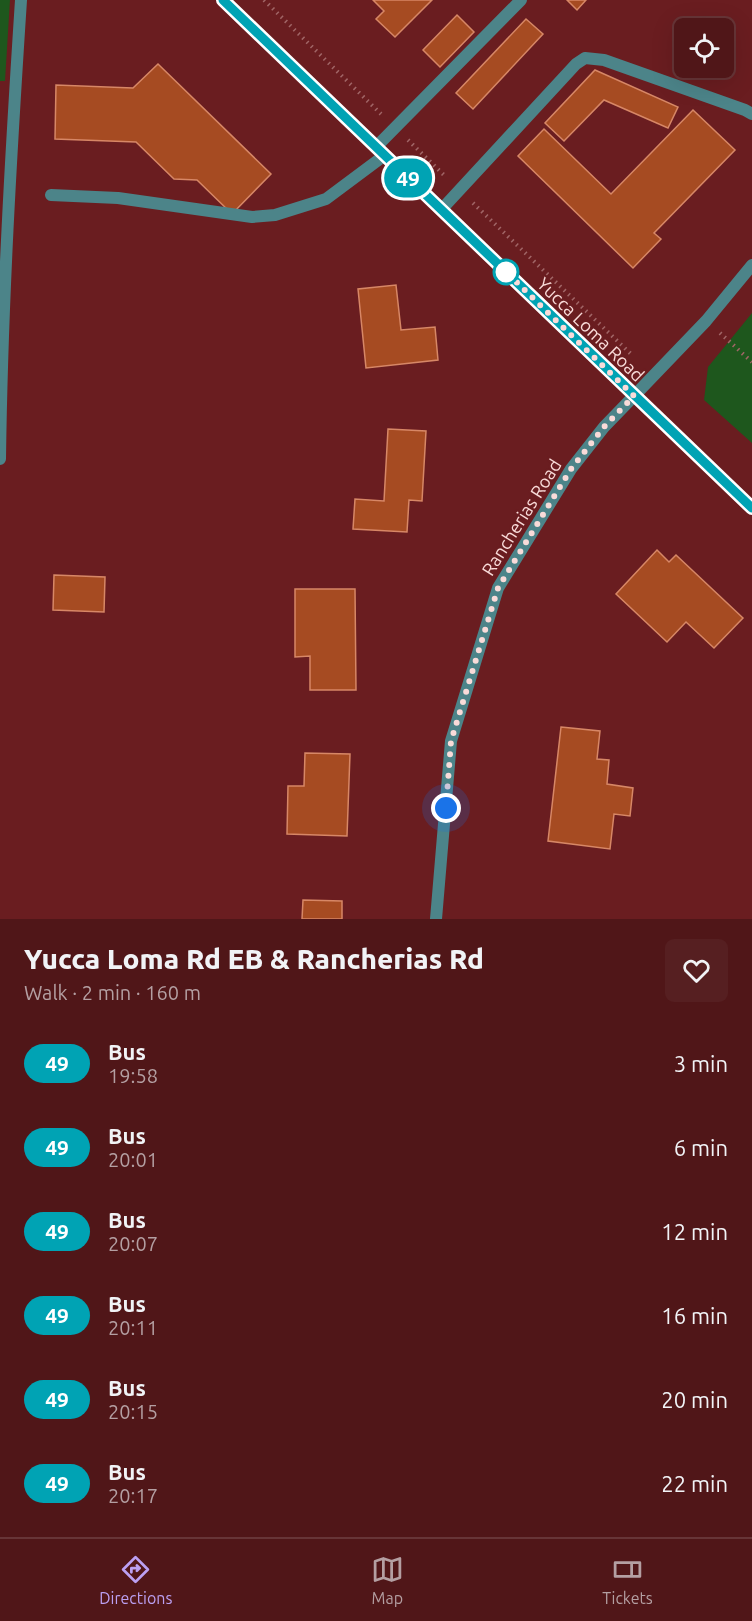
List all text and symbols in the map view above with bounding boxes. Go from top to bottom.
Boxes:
map controls [674,18,734,78]
button: locate [674,18,734,78]
line badge: 49 [381,158,435,198]
text: 49 [396,166,420,190]
unlabelled marker [493,259,519,285]
street label: Yucca Loma Road [534,273,648,385]
street label: Rancherias Road [477,455,565,579]
your location [431,793,461,823]
button: heart [665,939,728,1002]
text: Yucca Loma Rd EB & Rancherias Rd [24,943,484,974]
text: Walk · 2 min · 160 m [24,981,201,1004]
text: Bus [108,1039,146,1064]
text: 49 [45,1051,69,1075]
text: 3 min [674,1051,728,1076]
text: 19:58 [108,1064,158,1087]
text: Bus [108,1123,146,1148]
text: 49 [45,1135,69,1159]
text: 6 min [674,1135,728,1160]
text: 20:01 [108,1148,158,1171]
text: Bus [108,1207,146,1232]
text: 49 [45,1219,69,1243]
text: 12 min [661,1219,728,1244]
text: 20:07 [108,1232,158,1255]
text: Bus [108,1291,146,1316]
text: 49 [45,1303,69,1327]
text: 16 min [661,1303,728,1328]
text: 20:11 [108,1316,158,1339]
text: Bus [108,1375,146,1400]
text: 49 [45,1387,69,1411]
text: 20 min [661,1387,728,1412]
text: 20:15 [108,1400,158,1423]
text: Bus [108,1459,146,1484]
text: 49 [45,1471,69,1495]
text: 22 min [661,1471,728,1496]
text: 20:17 [108,1484,158,1507]
tab: Directions [99,1553,172,1607]
tab: Map [371,1553,404,1607]
tab: Tickets [602,1553,653,1607]

